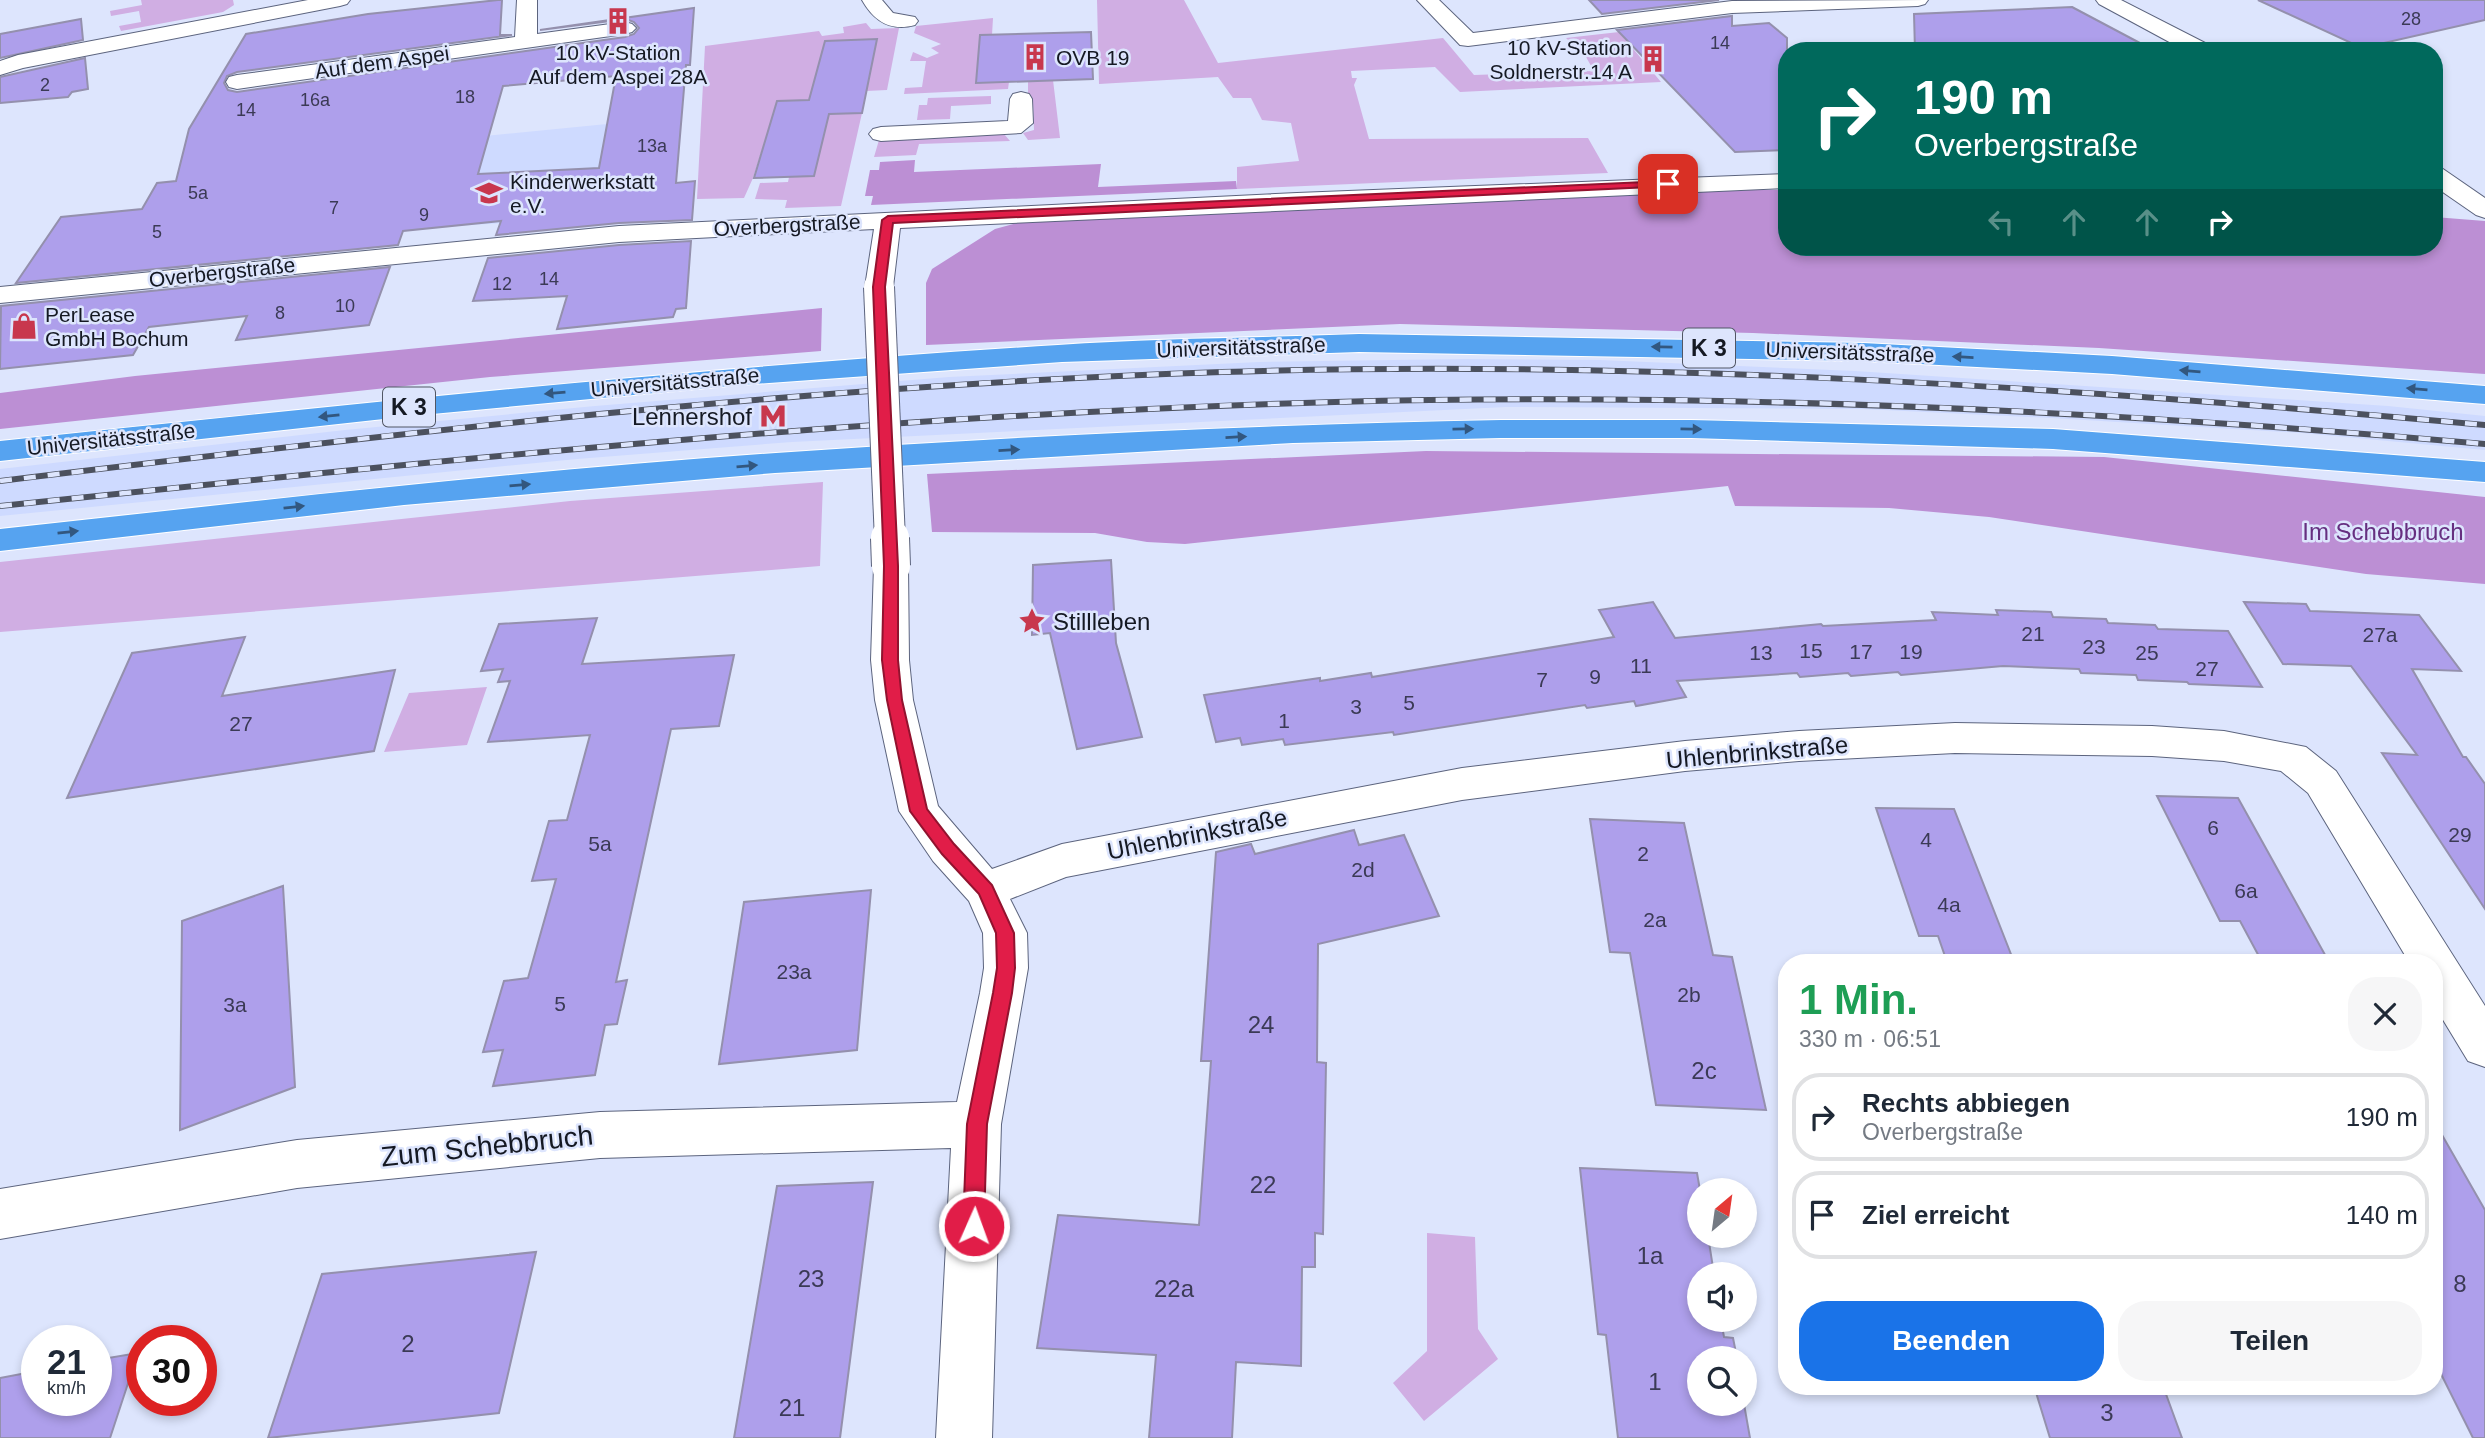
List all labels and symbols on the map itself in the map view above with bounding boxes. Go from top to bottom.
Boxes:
building icon: 10 kV-Station Auf dem Aspei 28A [603,6,633,36]
house number: 28 [2401,9,2421,29]
house number: 14 [1710,33,1730,53]
place label: 10 kV-Station Soldnerstr.14 A [1490,36,1632,83]
street label: Auf dem Aspei [313,41,451,83]
place label: 10 kV-Station Auf dem Aspei 28A [529,41,707,88]
building icon: OVB 19 [1020,42,1050,72]
building icon: 10 kV-Station Soldnerstr.14 A [1638,44,1668,74]
place label: OVB 19 [1056,46,1130,69]
house number: 2 [40,75,50,95]
house number: 18 [455,87,475,107]
house number: 16a [300,90,331,110]
house number: 14 [236,100,256,120]
house number: 13a [637,136,668,156]
pin [1638,154,1698,214]
place label: Kinderwerkstatt e.V. [510,170,655,217]
school or university icon: Kinderwerkstatt e.V. [474,178,504,208]
house number: 5a [188,183,209,203]
house number: 7 [329,198,339,218]
house number: 9 [419,205,429,225]
street label: Overbergstraße [713,210,861,240]
house number: 5 [152,222,162,242]
street label: Overbergstraße [148,253,296,291]
house number: 14 [539,269,559,289]
house number: 12 [492,274,512,294]
house number: 10 [335,296,355,316]
place label: PerLease GmbH Bochum [45,303,189,350]
house number: 8 [275,303,285,323]
shop icon: PerLease GmbH Bochum [9,311,39,341]
road number: K 3 [1683,328,1735,368]
street label: Universitätsstraße [1156,333,1326,361]
street label: Universitätsstraße [1765,338,1935,366]
one-way arrow [1651,341,1673,353]
one-way arrow [1952,351,1974,362]
street label: Universitätsstraße [590,363,760,401]
one-way arrow [2179,365,2201,376]
one-way arrow [2406,383,2428,394]
road number: K 3 [383,388,435,426]
one-way arrow [544,388,566,399]
metro station icon: Lennershof [758,401,788,431]
place label: Lennershof [632,403,752,430]
one-way arrow [317,411,339,422]
street label: Universitätsstraße [26,419,196,459]
one-way arrow [1680,423,1702,435]
one-way arrow [1453,424,1475,435]
one-way arrow [1225,431,1247,442]
one-way arrow [998,444,1020,455]
one-way arrow [736,460,758,471]
one-way arrow [510,479,532,490]
one-way arrow [283,501,305,512]
park label: Im Schebbruch [2302,518,2464,545]
one-way arrow [57,527,79,538]
place icon: Stillleben [1017,606,1047,636]
place label: Stillleben [1053,608,1150,635]
house number: 21 [2021,622,2045,645]
house number: 27a [2362,623,2398,646]
house number: 23 [2082,635,2106,658]
house number: 15 [1799,639,1823,662]
house number: 17 [1849,640,1873,663]
house number: 19 [1899,640,1923,663]
house number: 13 [1749,641,1773,664]
house number: 25 [2135,641,2159,664]
house number: 11 [1630,654,1652,677]
house number: 27 [2195,657,2219,680]
house number: 9 [1589,665,1601,688]
house number: 7 [1536,668,1548,691]
house number: 5 [1403,691,1415,714]
house number: 3 [1350,695,1362,718]
house number: 1 [1278,709,1290,732]
house number: 27 [229,712,253,735]
street label: Uhlenbrinkstraße [1665,731,1849,773]
street label: Uhlenbrinkstraße [1105,803,1289,865]
house number: 6 [2207,816,2219,839]
house number: 29 [2448,823,2472,846]
house number: 4 [1920,828,1932,851]
house number: 5a [588,832,612,855]
house number: 2 [1637,842,1649,865]
house number: 2d [1351,858,1375,881]
house number: 6a [2234,879,2258,902]
house number: 4a [1937,893,1961,916]
house number: 2a [1643,908,1667,931]
house number: 23a [776,960,812,983]
house number: 2b [1677,983,1701,1006]
house number: 5 [554,992,566,1015]
house number: 3a [223,993,247,1016]
house number: 24 [1248,1011,1274,1038]
house number: 2c [1691,1057,1717,1084]
street label: Zum Schebbruch [379,1119,595,1173]
house number: 22 [1250,1171,1276,1198]
north arrow [1687,1178,1757,1248]
position arrow [937,1189,1011,1263]
house number: 1a [1637,1242,1664,1269]
house number: 23 [798,1265,824,1292]
house number: 8 [2453,1270,2467,1297]
house number: 22a [1154,1275,1195,1302]
speed limit sign: 30 [126,1325,217,1416]
house number: 2 [401,1330,415,1357]
house number: 1 [1648,1368,1662,1395]
house number: 21 [779,1394,805,1421]
house number: 3 [2100,1399,2114,1426]

